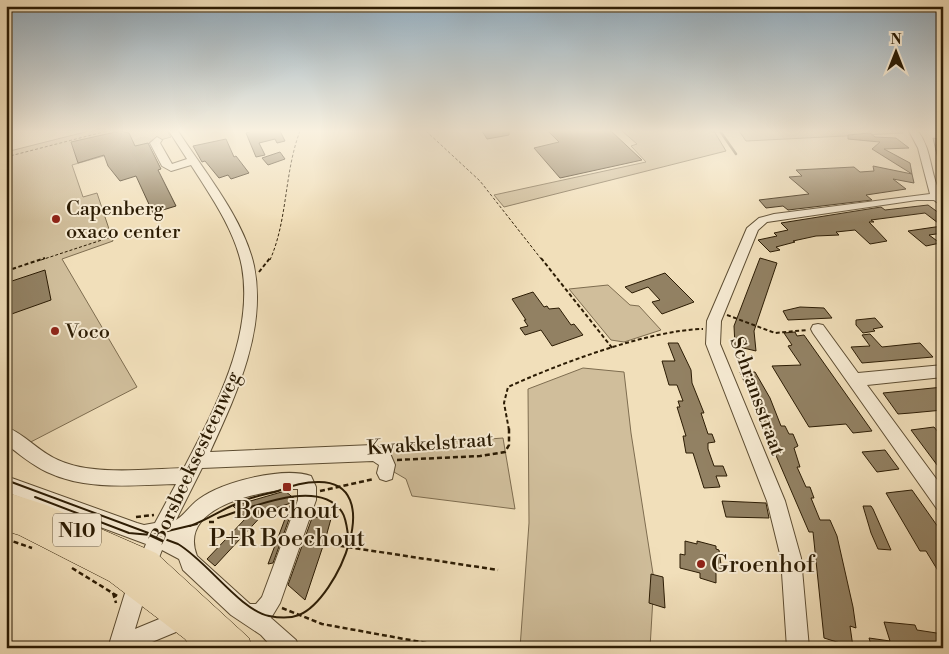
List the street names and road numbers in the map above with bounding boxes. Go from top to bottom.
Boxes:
street label: Schransstraat [724,334,790,459]
street label: Borsbeeksesteenweg [145,367,247,548]
street label: Kwakkelstraat [366,428,494,461]
road number: N10 [53,514,101,546]

